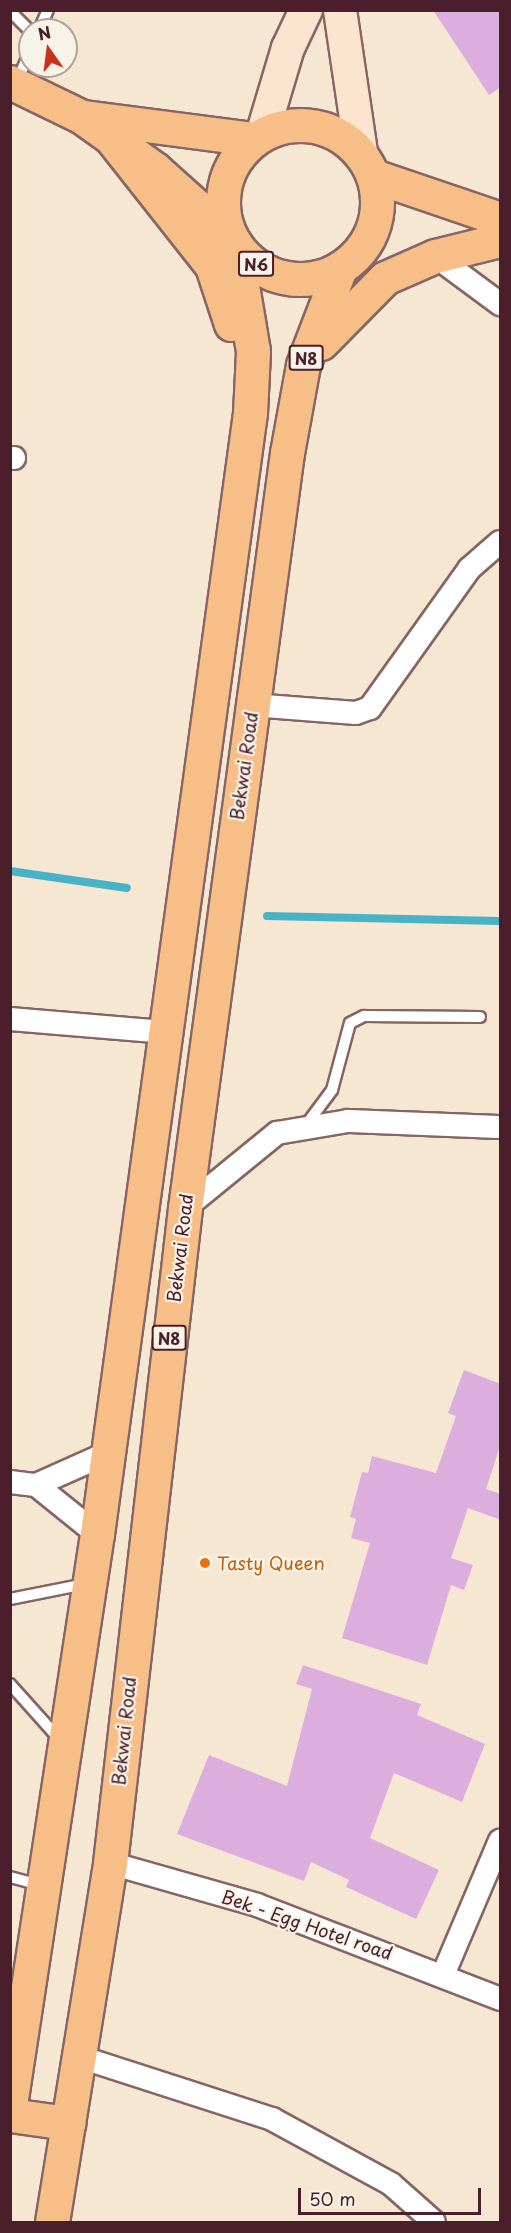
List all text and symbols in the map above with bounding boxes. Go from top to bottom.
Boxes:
north arrow [18,18,78,78]
text: N [35,19,53,46]
road number: N6 [238,251,274,277]
road number: N8 [288,345,324,371]
street label: Bekwai Road [226,710,262,822]
street label: Bekwai Road [163,1192,197,1304]
road number: N8 [151,1325,187,1351]
place label: Tasty Queen [217,1552,325,1574]
marker: Tasty Queen [198,1556,212,1570]
street label: Bekwai Road [108,1675,140,1787]
street label: Bek - Egg Hotel road [218,1885,396,1965]
scale bar [301,2176,484,2214]
text: 50 m [309,2185,356,2212]

